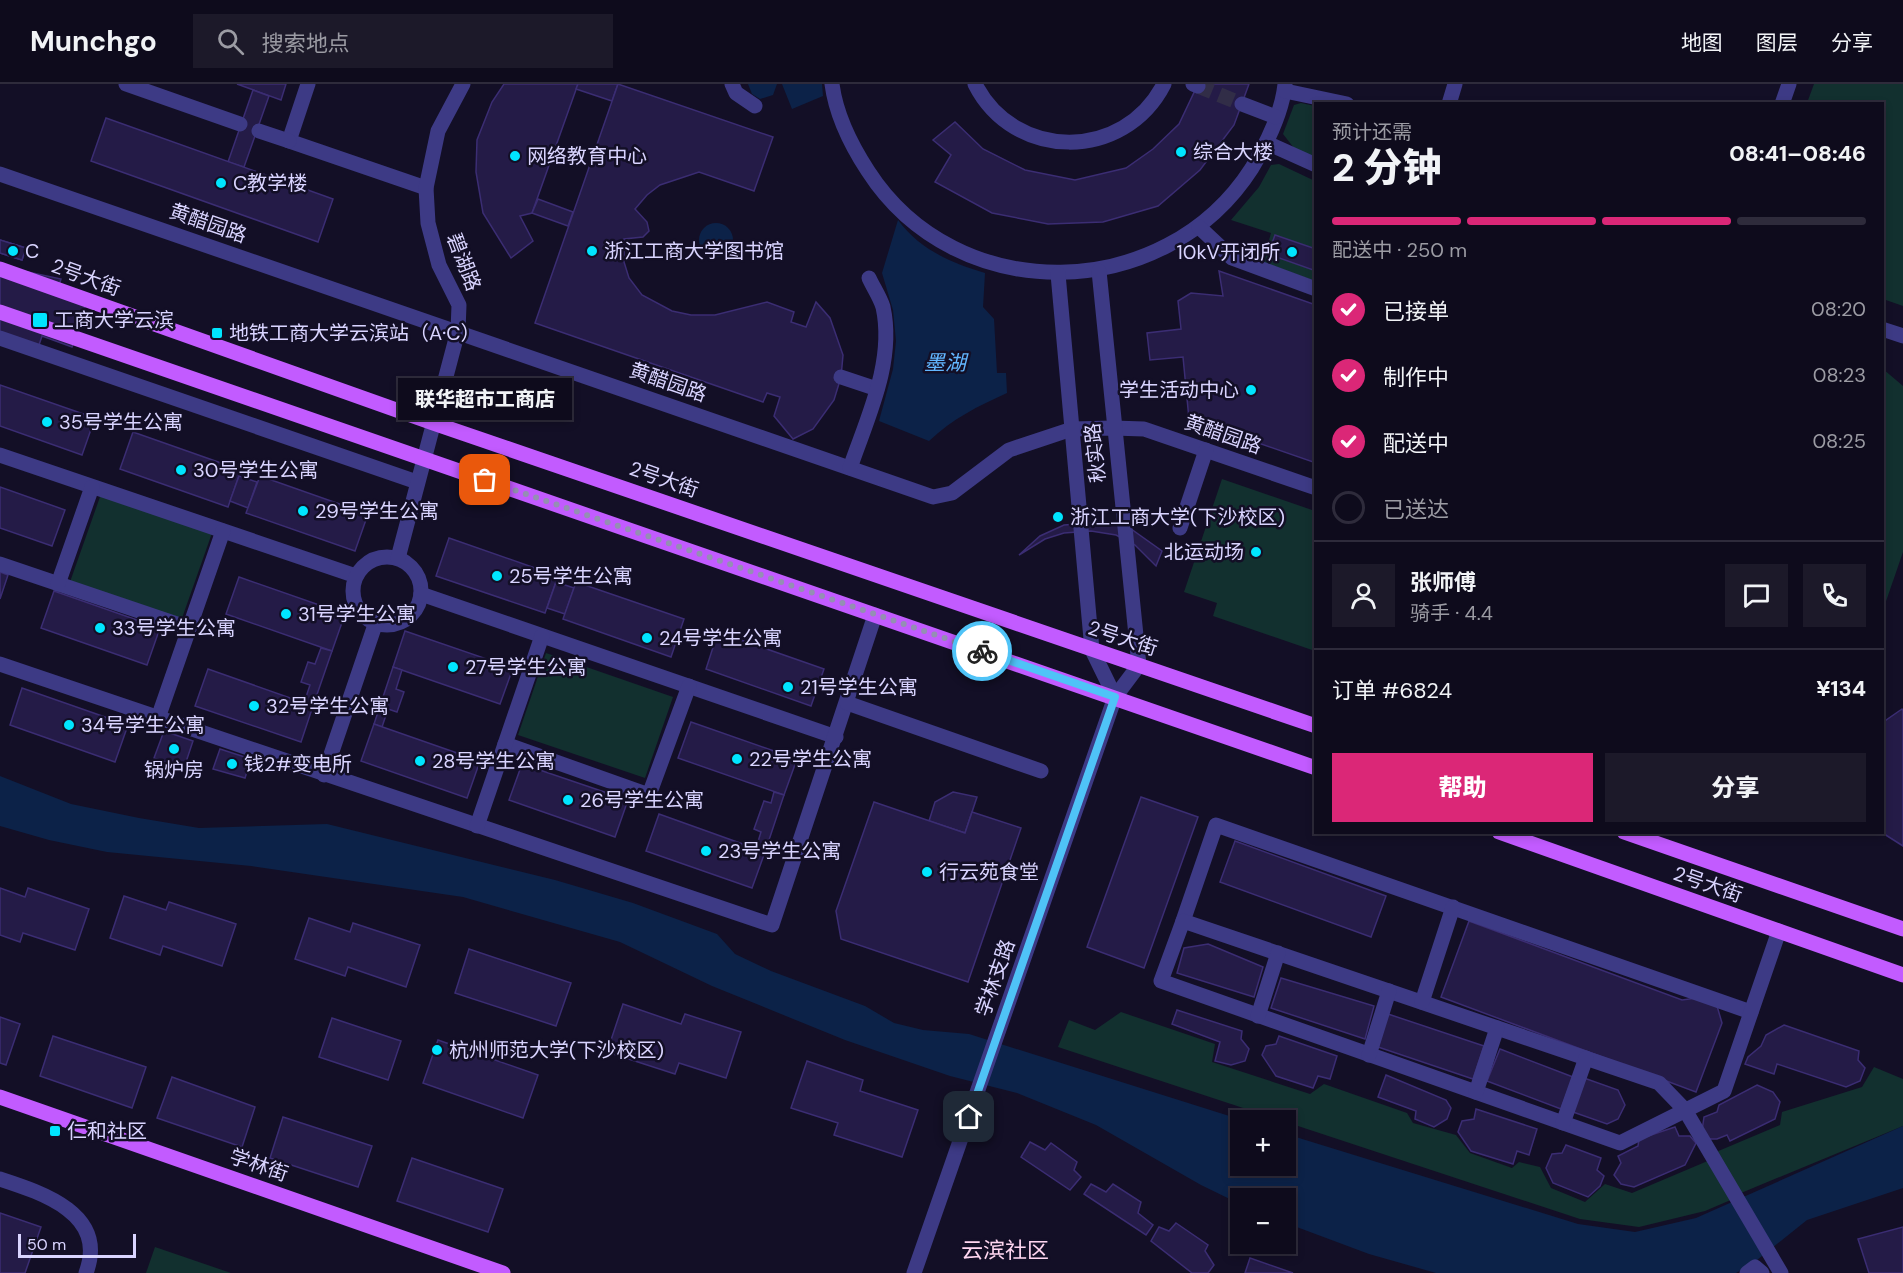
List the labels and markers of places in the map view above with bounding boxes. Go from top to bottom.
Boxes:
place label: 综合大楼 [1193,139,1273,165]
place label: 网络教育中心 [527,143,647,169]
marker: 综合大楼 [1174,145,1188,159]
marker: 网络教育中心 [508,149,522,163]
place label: C教学楼 [233,170,307,196]
marker: C教学楼 [214,176,228,190]
place label: C [25,238,39,264]
place label: 浙江工商大学图书馆 [604,238,784,264]
place label: 10kV开闭所 [1177,239,1280,265]
marker: C [6,244,20,258]
marker: 浙江工商大学图书馆 [585,244,599,258]
marker: 10kV开闭所 [1285,245,1299,259]
place label: 工商大学云滨 [54,307,174,333]
marker: 工商大学云滨 [31,311,49,329]
place label: 地铁工商大学云滨站（A·C） [229,320,481,346]
marker: 地铁工商大学云滨站（A·C） [210,326,224,340]
place label: 学生活动中心 [1119,377,1239,403]
callout: 联华超市工商店 [398,378,572,420]
marker: 学生活动中心 [1244,383,1258,397]
place label: 35号学生公寓 [59,409,183,435]
marker: 35号学生公寓 [40,415,54,429]
pin [459,454,510,505]
place label: 30号学生公寓 [193,457,319,483]
marker: 30号学生公寓 [174,463,188,477]
place label: 29号学生公寓 [315,498,439,524]
marker: 29号学生公寓 [296,504,310,518]
place label: 浙江工商大学(下沙校区) [1070,504,1285,530]
marker: 浙江工商大学(下沙校区) [1051,510,1065,524]
place label: 北运动场 [1164,539,1244,565]
marker: 北运动场 [1249,545,1263,559]
place label: 25号学生公寓 [509,563,633,589]
marker: 25号学生公寓 [490,569,504,583]
place label: 31号学生公寓 [298,601,416,627]
marker: 31号学生公寓 [279,607,293,621]
place label: 33号学生公寓 [112,615,236,641]
marker: 33号学生公寓 [93,621,107,635]
place label: 24号学生公寓 [659,625,782,651]
marker: 24号学生公寓 [640,631,654,645]
place label: 27号学生公寓 [465,654,587,680]
marker: 27号学生公寓 [446,660,460,674]
place label: 21号学生公寓 [800,674,918,700]
marker: 21号学生公寓 [781,680,795,694]
place label: 32号学生公寓 [266,693,389,719]
marker: 32号学生公寓 [247,699,261,713]
place label: 34号学生公寓 [81,712,205,738]
marker: 34号学生公寓 [62,718,76,732]
marker: 锅炉房 [167,742,181,756]
place label: 22号学生公寓 [749,746,872,772]
place label: 28号学生公寓 [432,748,555,774]
place label: 钱2#变电所 [244,751,352,777]
marker: 22号学生公寓 [730,752,744,766]
marker: 28号学生公寓 [413,754,427,768]
place label: 锅炉房 [144,757,204,783]
marker: 钱2#变电所 [225,757,239,771]
place label: 26号学生公寓 [580,787,704,813]
marker: 26号学生公寓 [561,793,575,807]
place label: 23号学生公寓 [718,838,841,864]
marker: 23号学生公寓 [699,844,713,858]
place label: 行云苑食堂 [939,859,1039,885]
marker: 行云苑食堂 [920,865,934,879]
place label: 杭州师范大学(下沙校区) [449,1037,664,1063]
marker: 杭州师范大学(下沙校区) [430,1043,444,1057]
pin [943,1091,994,1142]
place label: 仁和社区 [67,1118,147,1144]
marker: 仁和社区 [48,1124,62,1138]

